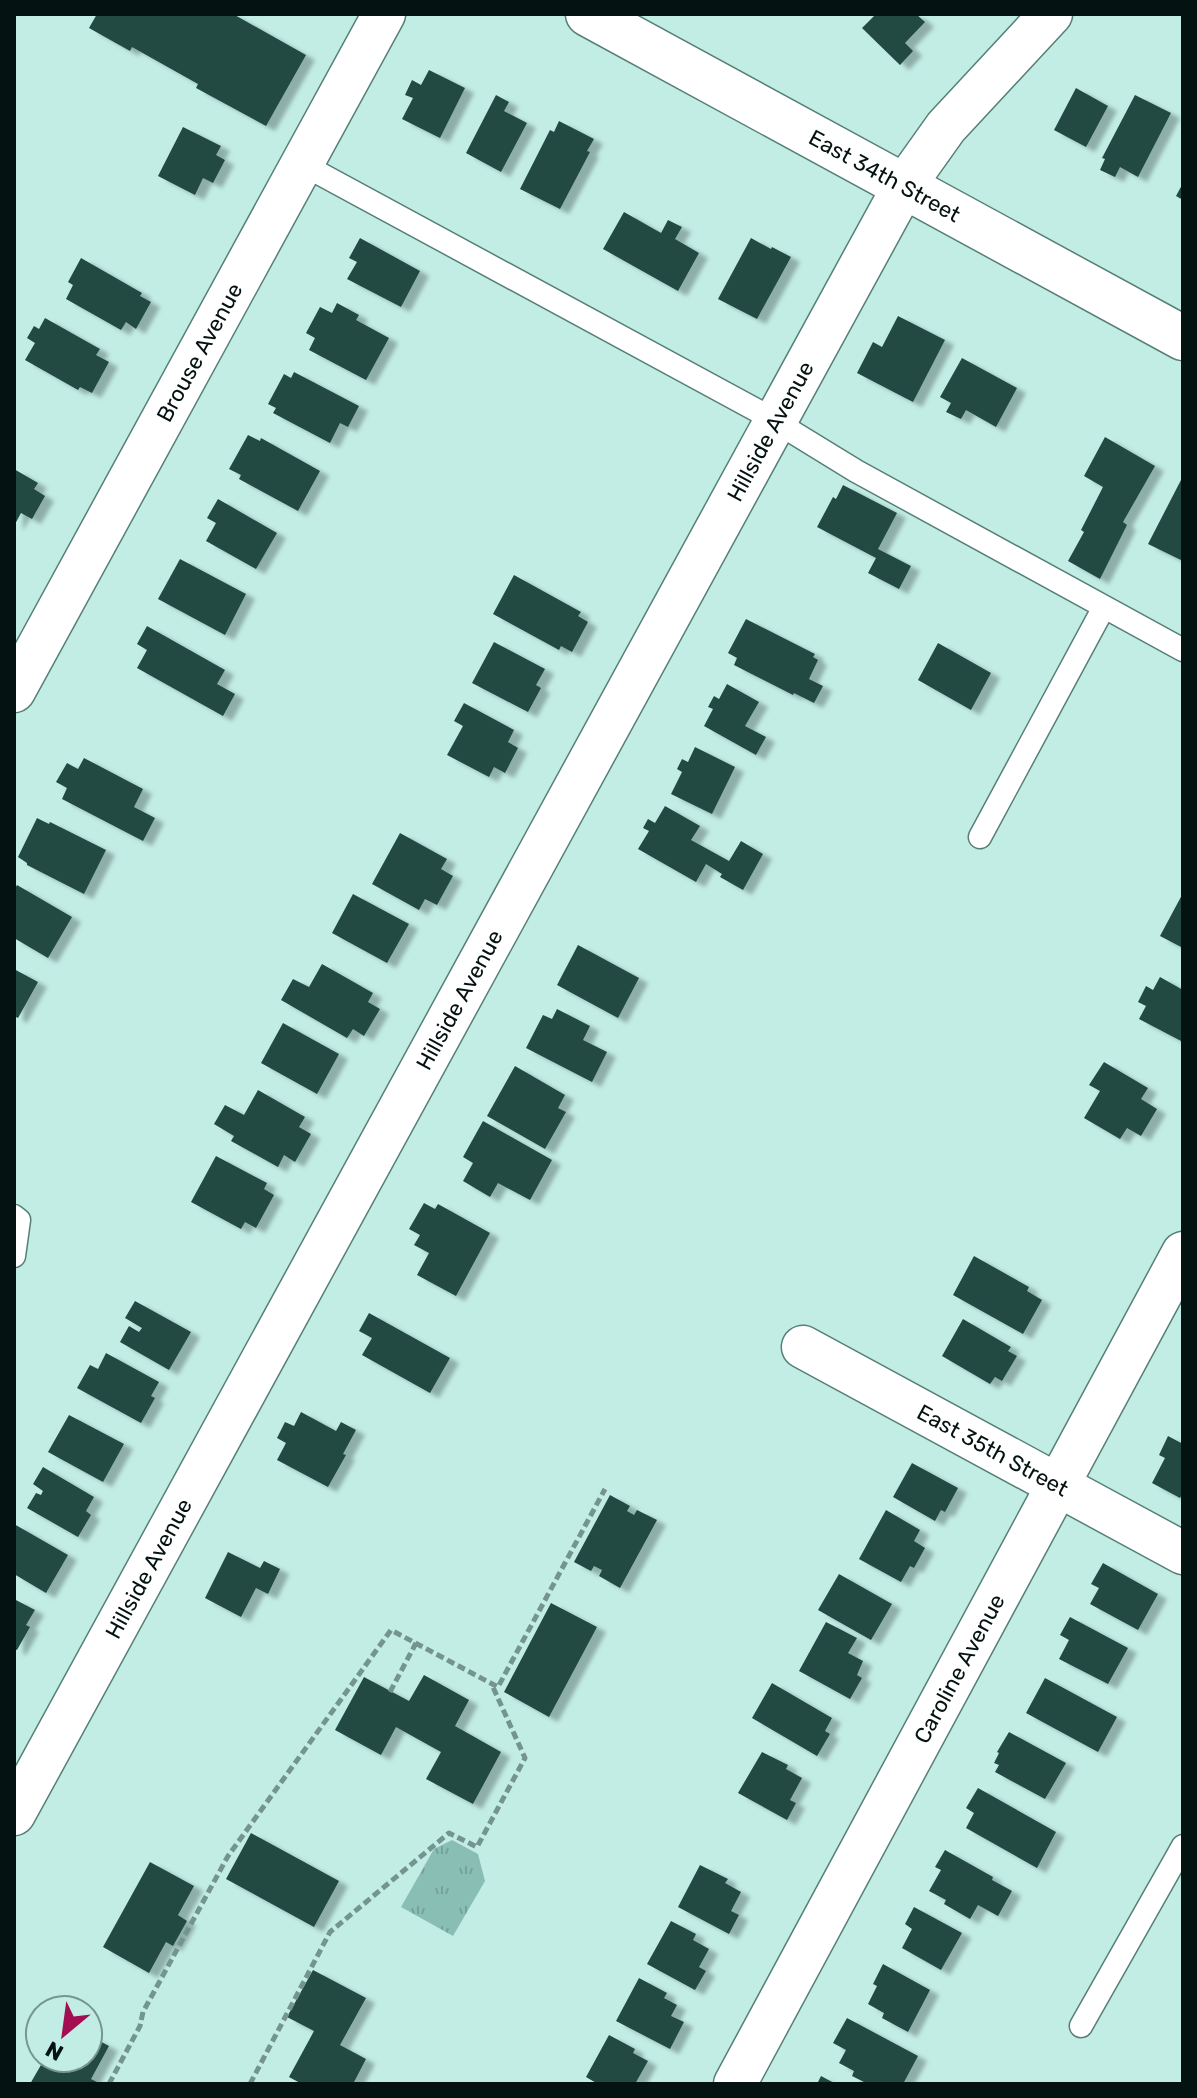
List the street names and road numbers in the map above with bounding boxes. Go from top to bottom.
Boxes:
street label: East 34th Street [804,123,966,228]
street label: Brouse Avenue [150,278,248,426]
street label: Hillside Avenue [721,356,819,506]
street label: Hillside Avenue [410,925,508,1074]
street label: East 35th Street [913,1398,1074,1502]
street label: Hillside Avenue [99,1494,197,1643]
street label: Caroline Avenue [908,1589,1010,1748]

